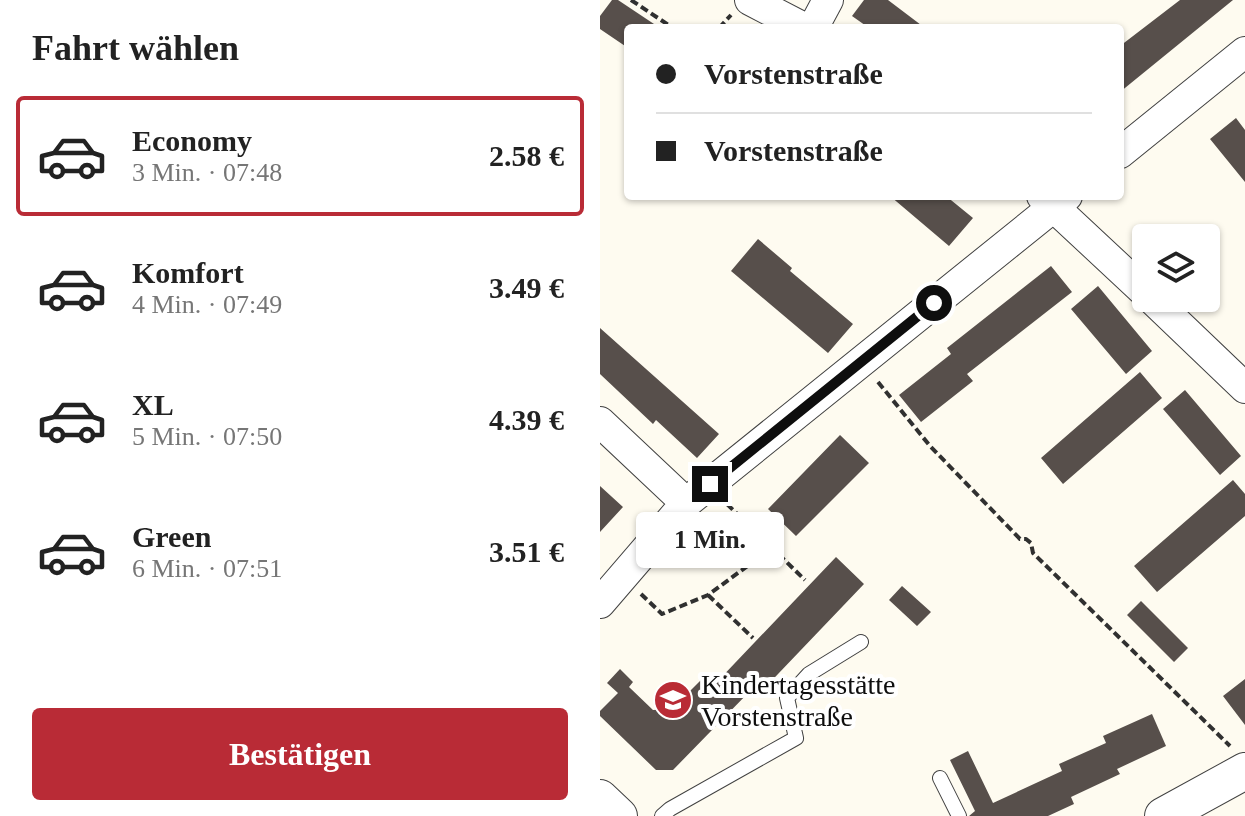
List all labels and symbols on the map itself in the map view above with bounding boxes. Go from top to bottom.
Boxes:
route start [916,285,952,321]
route end [692,466,728,502]
callout: 1 Min. [636,512,784,568]
place label: Kindertagesstätte Vorstenstraße [701,669,895,732]
school or university icon: Kindertagesstätte Vorstenstraße [652,679,694,721]

